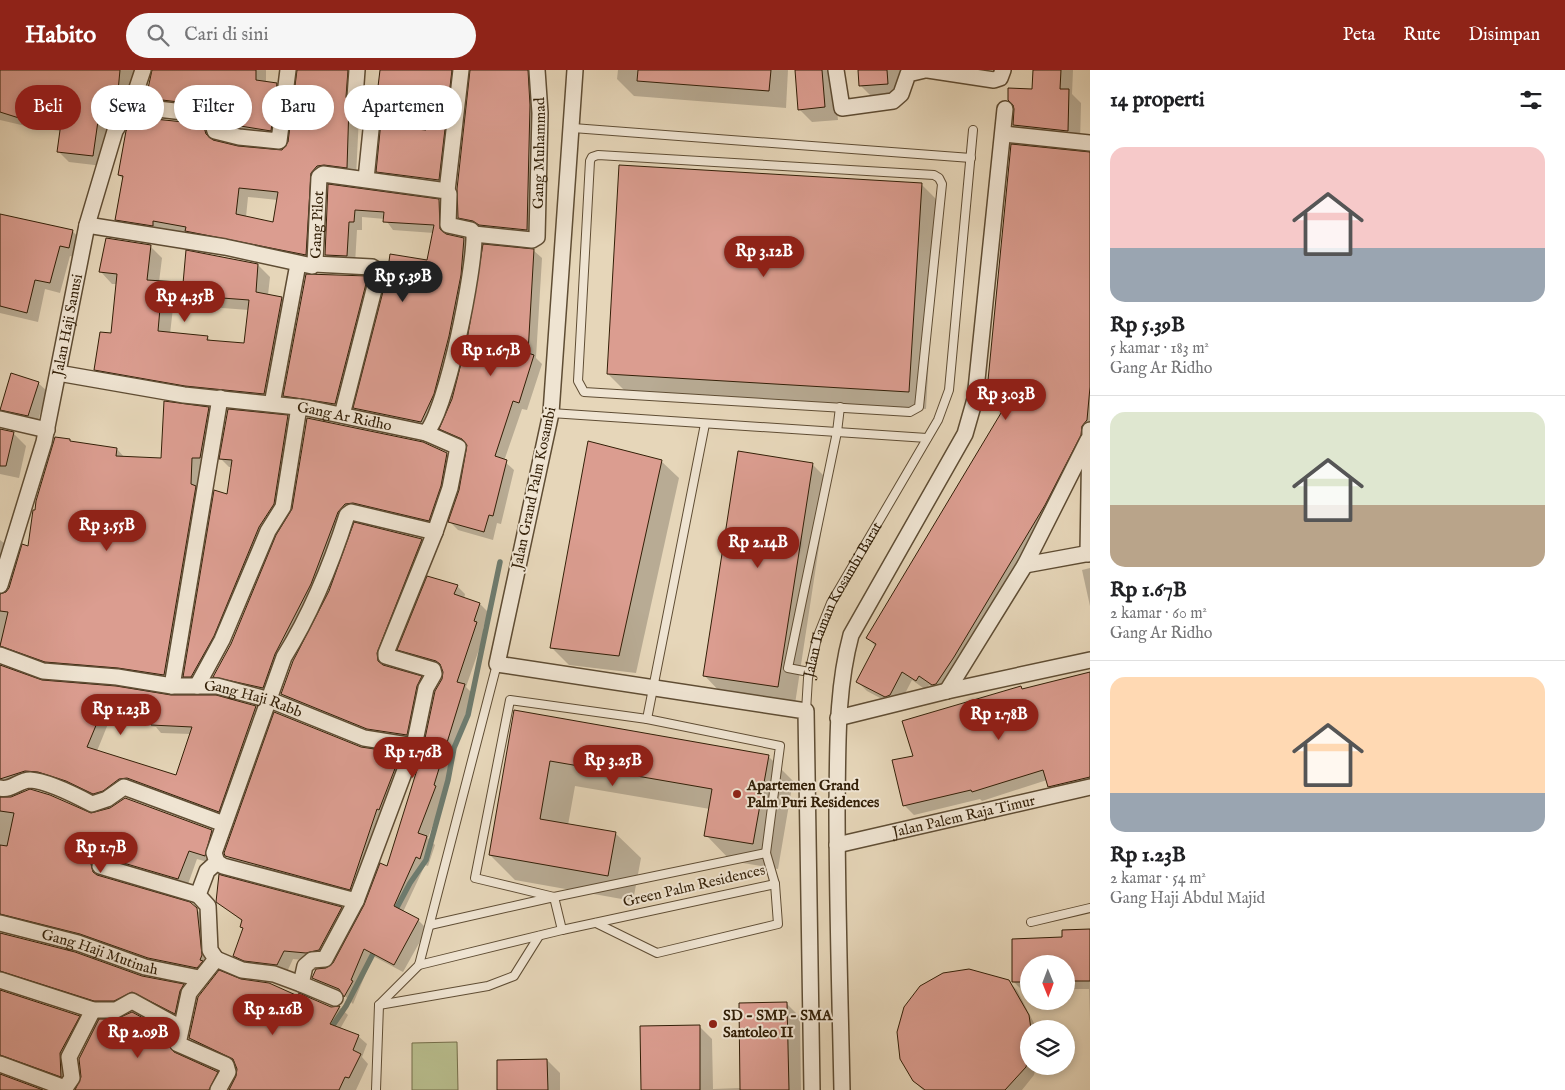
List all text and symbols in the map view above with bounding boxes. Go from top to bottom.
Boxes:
search box [126,13,476,58]
text: Habito [25,20,96,51]
icon: search [144,21,172,49]
text: Cari di sini [184,23,269,47]
text: Peta [1343,24,1375,47]
text: Rute [1403,24,1441,47]
text: Disimpan [1469,24,1540,47]
chip: Beli [15,85,81,130]
chip: Sewa [91,85,164,130]
chip: Filter [174,85,252,130]
chip: Baru [262,85,334,130]
chip: Apartemen [344,85,462,130]
icon: filters [1517,86,1545,114]
text: 14 properti [1110,87,1205,114]
street label: Gang Muhammad [528,96,550,209]
icon: home [1283,179,1373,269]
street label: Gang Pilot [306,191,328,259]
pin: Rp 3.12B [712,236,816,278]
text: Rp 3.12B [735,242,793,262]
pin: Rp 5.39B [351,260,455,303]
text: Rp 5.39B [374,267,432,287]
street label: Jalan Haji Sanusi [47,272,87,379]
pin: Rp 4.35B [133,280,237,323]
text: Rp 4.35B [156,287,214,307]
text: Rp 5.39B [1110,312,1185,339]
pin: Rp 1.67B [439,334,543,377]
text: 5 kamar · 183 m² [1110,339,1209,359]
text: Rp 1.67B [462,341,520,361]
text: Gang Ar Ridho [1110,359,1212,379]
pin: Rp 3.03B [954,378,1058,421]
text: Rp 3.03B [977,385,1035,405]
street label: Gang Ar Ridho [296,398,394,435]
street label: Jalan Grand Palm Kosambi [507,405,560,573]
icon: home [1283,445,1373,535]
pin: Rp 3.55B [55,510,159,552]
text: Rp 3.55B [79,516,135,536]
street label: Jalan Taman Kosambi Barat [798,518,886,681]
pin: Rp 2.14B [706,526,810,569]
text: Rp 2.14B [728,533,788,553]
text: Rp 1.67B [1110,577,1187,604]
text: 2 kamar · 60 m² [1110,604,1207,624]
text: Gang Ar Ridho [1110,624,1212,644]
street label: Gang Haji Rabb [204,677,305,722]
pin: Rp 1.23B [69,694,173,736]
pin: Rp 1.78B [947,698,1051,741]
text: Rp 1.23B [92,700,150,720]
text: Rp 1.78B [970,705,1028,725]
icon: home [1283,710,1373,800]
pin: Rp 1.76B [361,736,465,779]
text: Rp 1.76B [384,743,442,763]
pin: Rp 3.25B [561,744,665,787]
text: Rp 3.25B [584,751,642,771]
place label: Apartemen Grand Palm Puri Residences [746,776,880,812]
marker: Apartemen Grand Palm Puri Residences [731,788,743,800]
street label: Jalan Palem Raja Timur [889,790,1037,842]
pin: Rp 1.7B [55,832,147,874]
text: Rp 1.7B [76,838,126,858]
text: Rp 1.23B [1110,842,1186,869]
street label: Green Palm Residences [621,860,767,912]
text: 2 kamar · 54 m² [1110,869,1206,889]
text: Gang Haji Abdul Majid [1110,889,1265,909]
street label: Gang Haji Mutinah [40,925,160,979]
north arrow [1020,955,1075,1010]
map controls [1020,955,1075,1075]
pin: Rp 2.16B [221,994,325,1036]
text: Rp 2.16B [244,1000,302,1020]
place label: SD - SMP - SMA Santoleo II [723,1006,833,1042]
pin: Rp 2.09B [86,1016,190,1059]
marker: SD - SMP - SMA Santoleo II [707,1018,719,1030]
button: layers [1020,1020,1075,1075]
text: Rp 2.09B [108,1023,168,1043]

